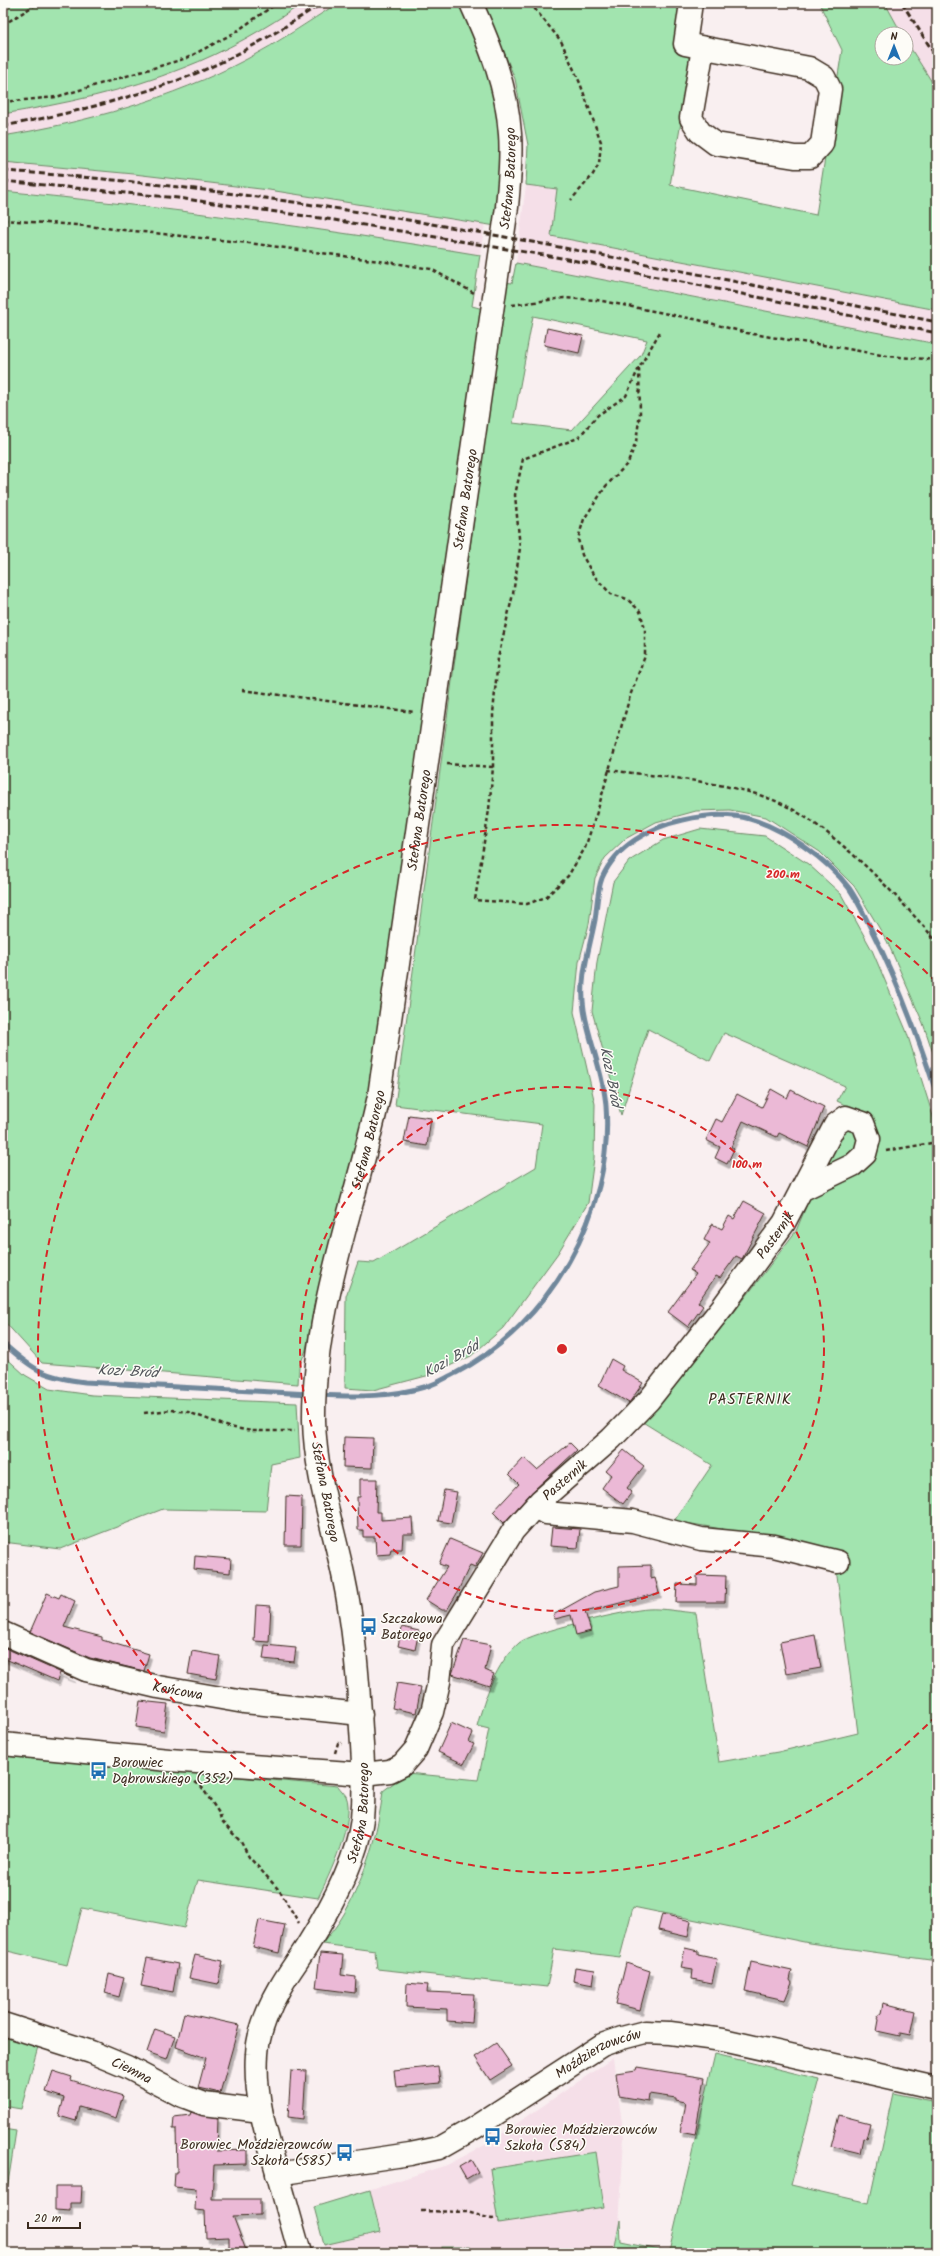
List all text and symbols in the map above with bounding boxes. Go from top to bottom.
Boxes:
north arrow [874,26,914,66]
text: N [891,28,898,46]
street label: Stefana Batorego [494,126,523,231]
street label: Stefana Batorego [448,447,484,551]
street label: Stefana Batorego [402,768,438,872]
text: 200 m [766,865,800,884]
water label: Kozi Bród [592,1045,628,1113]
street label: Stefana Batorego [346,1089,392,1192]
text: 100 m [732,1155,762,1174]
street label: Pasternik [751,1207,800,1264]
water label: Kozi Bród [419,1333,487,1385]
centre of rings [555,1342,569,1356]
water label: Kozi Bród [97,1358,162,1386]
district label: PASTERNIK [708,1388,792,1412]
street label: Stefana Batorego [305,1440,346,1544]
street label: Pasternik [538,1454,593,1506]
place label: Szczakowa Batorego [381,1608,442,1646]
bus stop icon: Szczakowa Batorego [358,1616,378,1636]
street label: Końcowa [150,1676,205,1707]
place label: Borowiec Dąbrowskiego (352) [112,1752,234,1790]
bus stop icon: Borowiec Dąbrowskiego (352) [89,1760,109,1780]
street label: Stefana Batorego [341,1762,376,1867]
street label: Moździerzowców [551,2023,644,2085]
street label: Ciemna [108,2052,156,2090]
place label: Borowiec Moździerzowców Szkoła (584) [505,2119,657,2157]
bus stop icon: Borowiec Moździerzowców Szkoła (584) [482,2127,502,2147]
place label: Borowiec Moździerzowców Szkoła (585) [180,2134,333,2172]
bus stop icon: Borowiec Moździerzowców Szkoła (585) [335,2142,355,2162]
scale bar [28,2204,80,2230]
text: 20 m [34,2209,62,2228]

